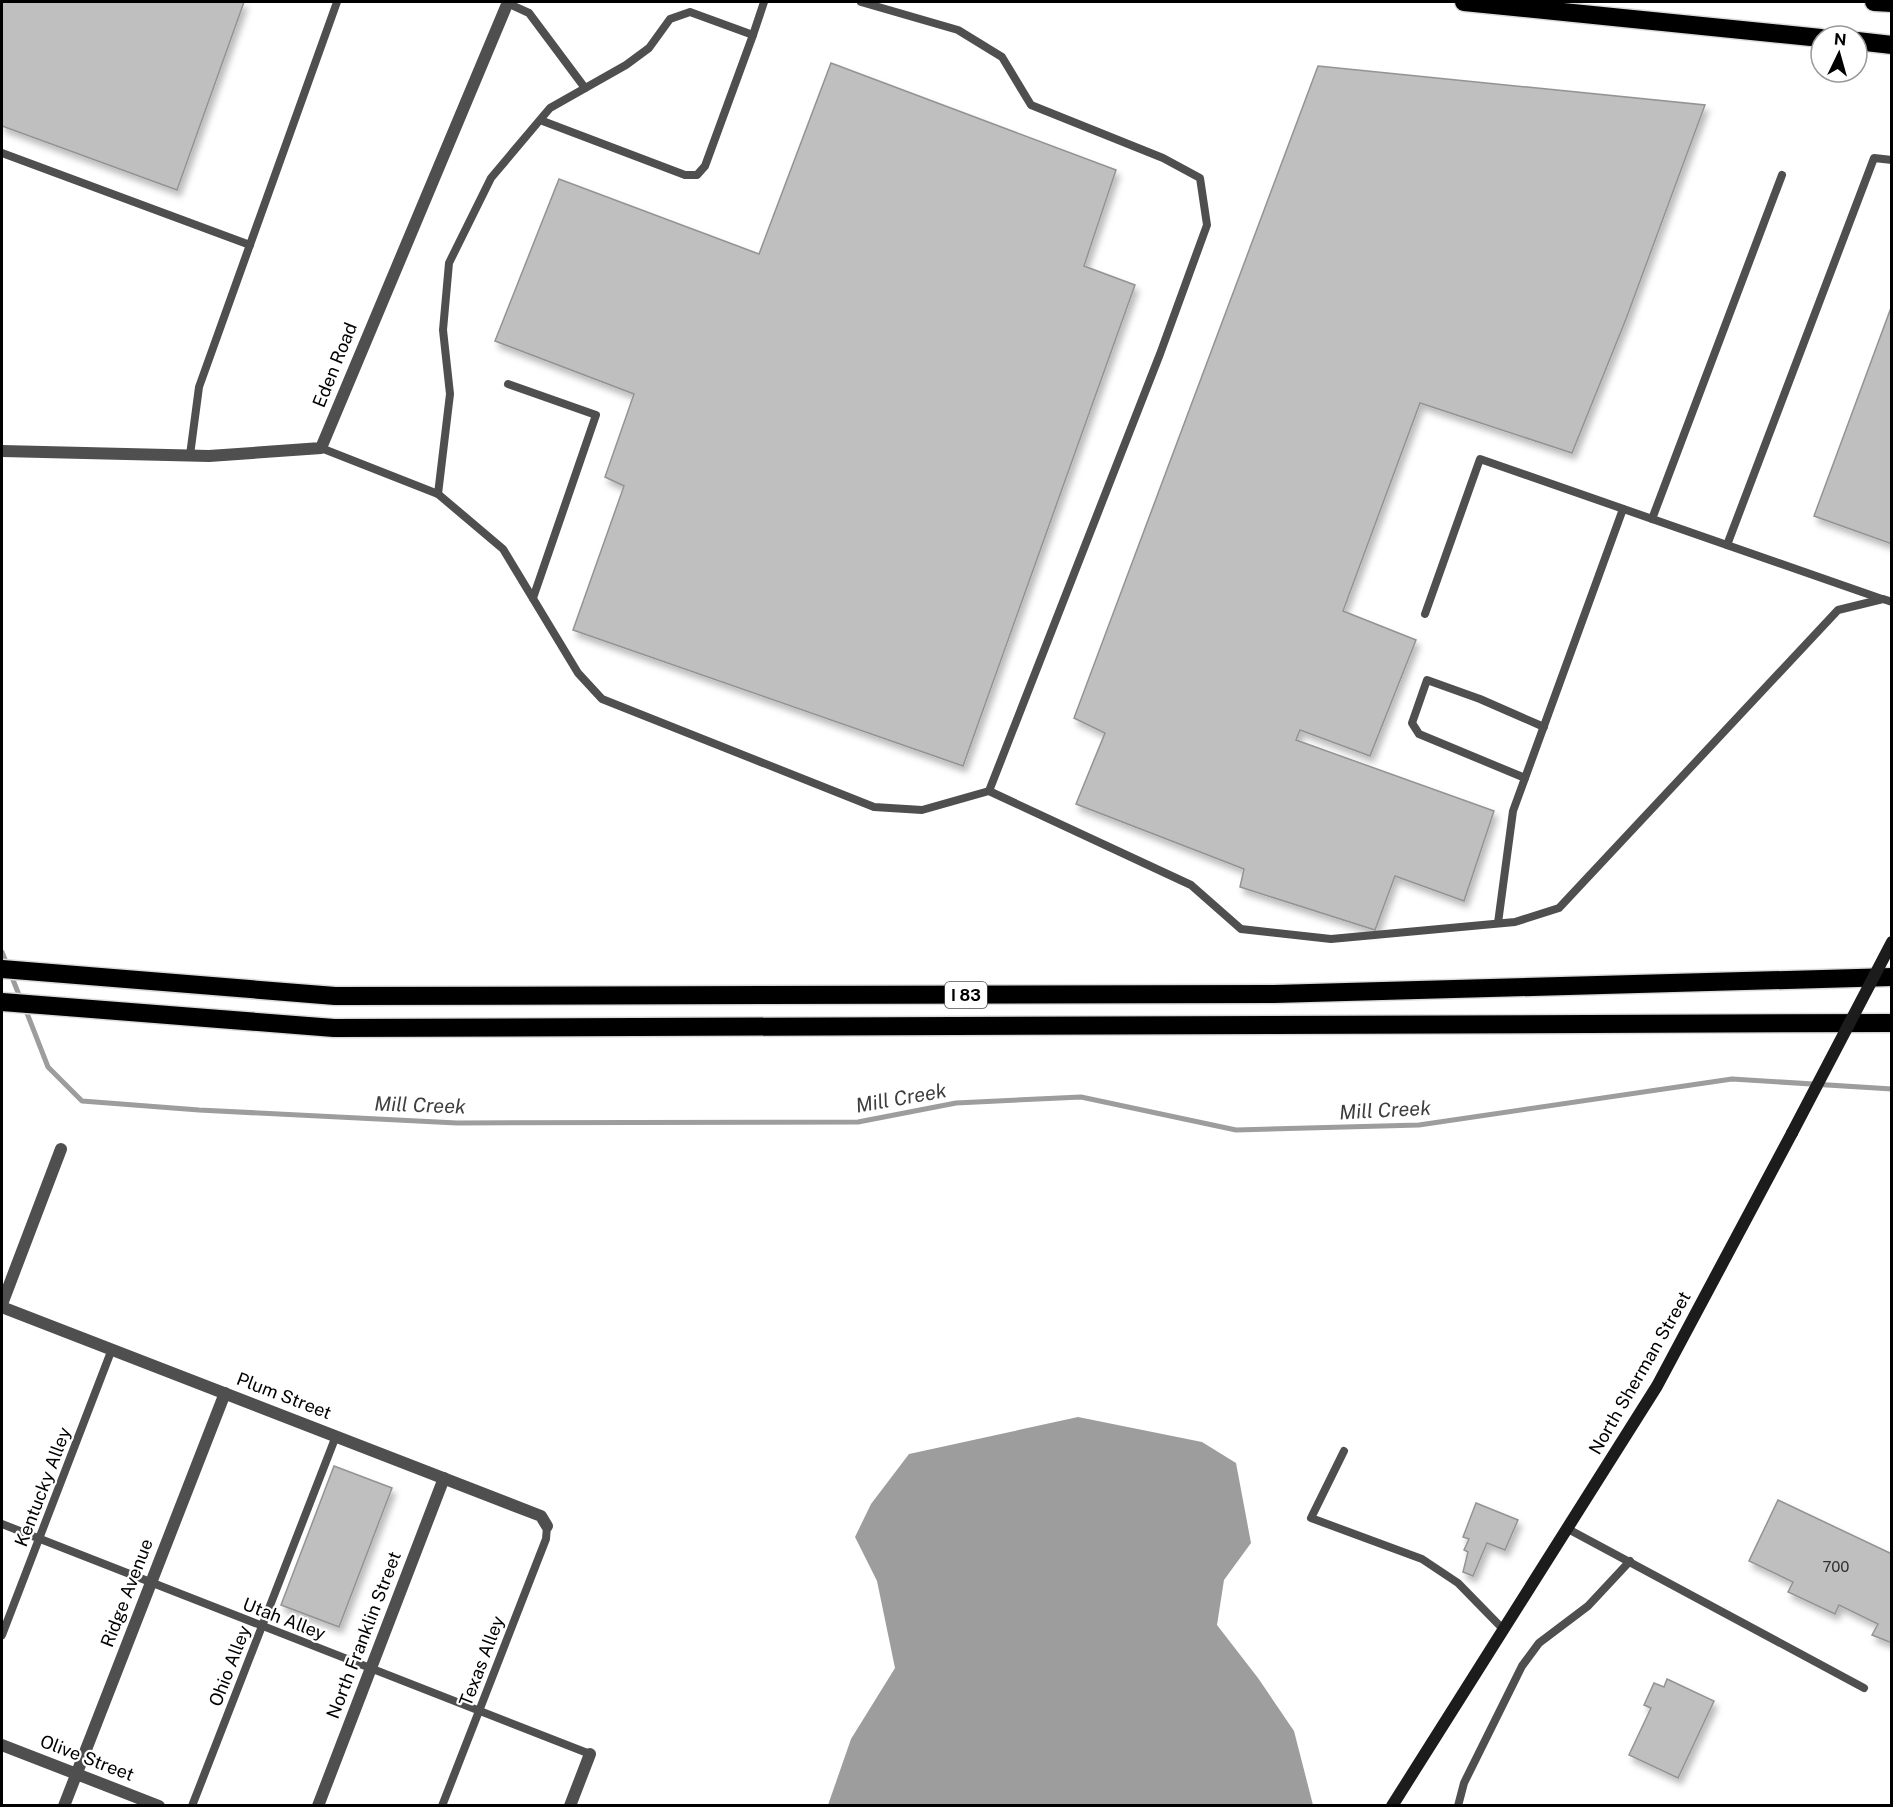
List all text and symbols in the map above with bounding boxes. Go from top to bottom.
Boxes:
north arrow [1809,24,1869,84]
text: N [1833,30,1847,50]
street label: Eden Road [308,319,361,410]
road number: I 83 [945,982,987,1008]
water label: Mill Creek [854,1078,948,1118]
water label: Mill Creek [374,1091,466,1119]
water label: Mill Creek [1339,1096,1432,1124]
street label: North Sherman Street [1584,1288,1695,1458]
street label: Plum Street [234,1368,334,1423]
street label: Kentucky Alley [10,1424,75,1549]
street label: Ridge Avenue [96,1536,157,1650]
street label: North Franklin Street [322,1548,405,1721]
house number: 700 [1823,1558,1849,1575]
street label: Utah Alley [240,1593,329,1644]
street label: Texas Alley [455,1612,508,1709]
street label: Ohio Alley [204,1622,255,1709]
street label: Olive Street [37,1730,137,1785]

